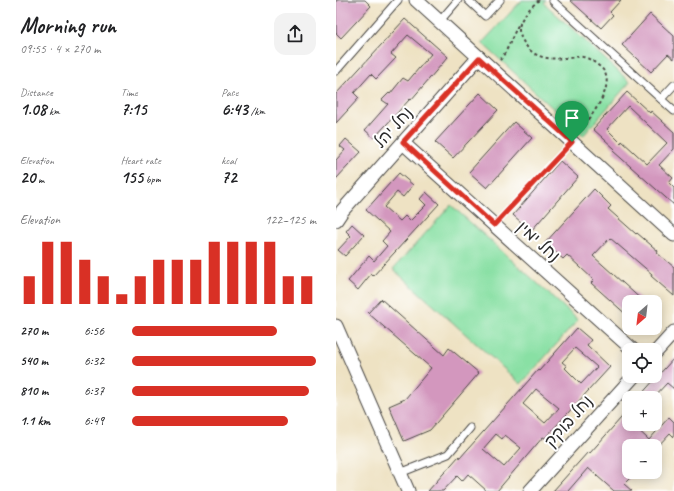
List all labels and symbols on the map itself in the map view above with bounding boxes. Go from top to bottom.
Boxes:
pin [555,101,589,142]
street label: נחל יהל [369,102,417,152]
street label: נחל ימין [513,216,565,266]
north arrow [622,295,662,335]
street label: נחל בוקק [540,391,597,452]

